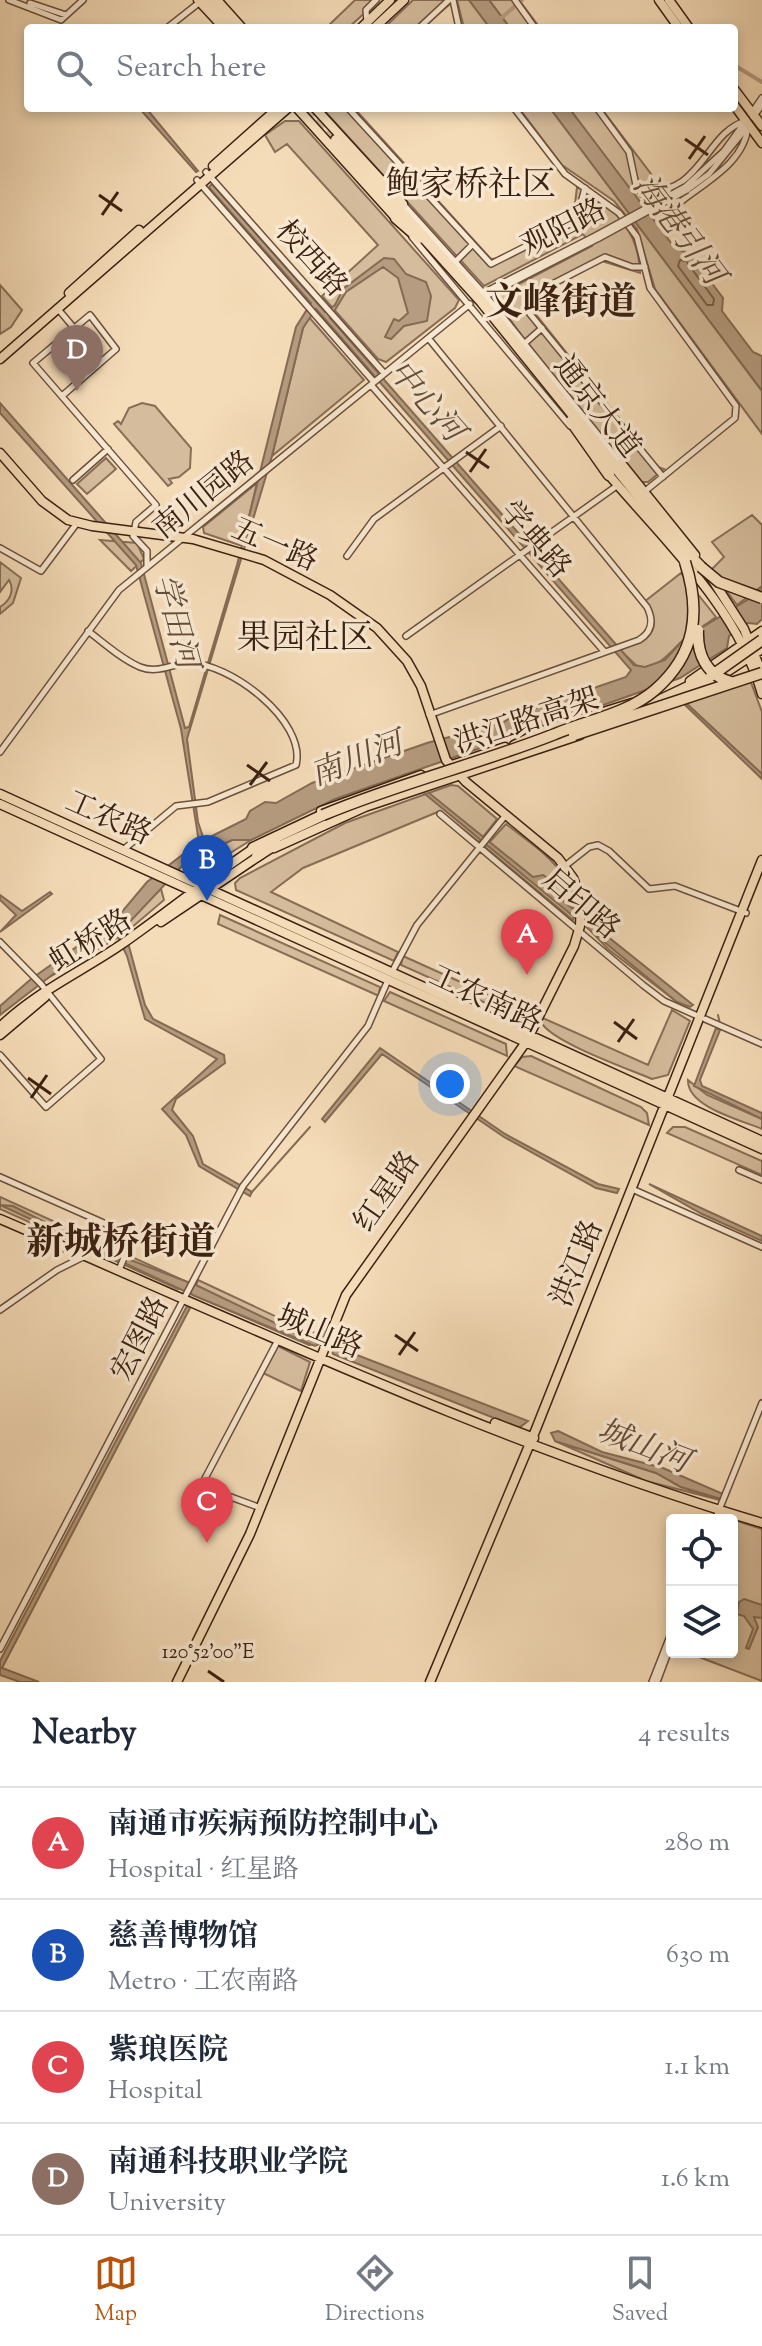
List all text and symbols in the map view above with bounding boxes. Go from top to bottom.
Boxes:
search box [24,24,738,112]
icon: search [52,46,96,90]
text: Search here [116,47,266,90]
district label: 鲍家桥社区 [386,162,556,211]
water label: 海港引河 [621,166,737,300]
street label: 观阳路 [514,190,614,269]
street label: 校西路 [264,212,356,308]
district label: 文峰街道 [485,278,637,332]
pin: D [51,325,103,391]
street label: 通京大道 [542,347,650,468]
water label: 中心河 [376,351,477,457]
street label: 南川园路 [144,441,265,550]
street label: 学典路 [488,493,580,589]
street label: 五一路 [224,509,324,584]
water label: 学田河 [139,569,210,679]
district label: 果园社区 [237,615,373,664]
street label: 洪江路高架 [449,679,605,766]
water label: 南川河 [304,720,415,799]
street label: 工农路 [58,781,158,857]
pin: B [181,835,233,901]
street label: 启印路 [532,859,628,951]
street label: 虹桥路 [42,900,141,984]
pin: A [501,909,553,975]
street label: 工农南路 [421,955,548,1045]
your location [430,1064,470,1104]
street label: 红星路 [345,1143,431,1242]
street label: 洪江路 [542,1214,615,1314]
district label: 新城桥街道 [26,1218,216,1272]
street label: 宏图路 [102,1289,181,1389]
street label: 城山路 [269,1296,369,1371]
water label: 城山河 [590,1409,701,1488]
pin: C [181,1477,233,1543]
map controls [666,1514,738,1658]
button: locate [666,1514,738,1586]
button: layers [666,1586,738,1658]
text: 120°52'00"E [162,1639,254,1668]
text: Nearby [32,1710,137,1759]
text: 4 results [638,1716,730,1753]
text: 南通市疾病预防控制中心 [108,1804,438,1847]
text: A [47,1825,69,1862]
text: 280 m [664,1825,730,1862]
text: Hospital · 红星路 [108,1852,298,1889]
text: 慈善博物馆 [108,1916,258,1959]
text: B [50,1937,66,1974]
text: 630 m [666,1937,730,1974]
text: Metro · 工农南路 [108,1964,298,2001]
text: 紫琅医院 [108,2030,228,2073]
text: C [48,2049,68,2086]
text: 1.1 km [665,2049,730,2086]
text: Hospital [108,2073,203,2110]
text: 南通科技职业学院 [108,2142,348,2185]
text: D [48,2161,68,2198]
text: 1.6 km [661,2161,730,2198]
text: University [108,2185,226,2222]
tab: Map [94,2251,138,2331]
tab: Directions [325,2251,424,2331]
tab: Saved [612,2251,668,2331]

